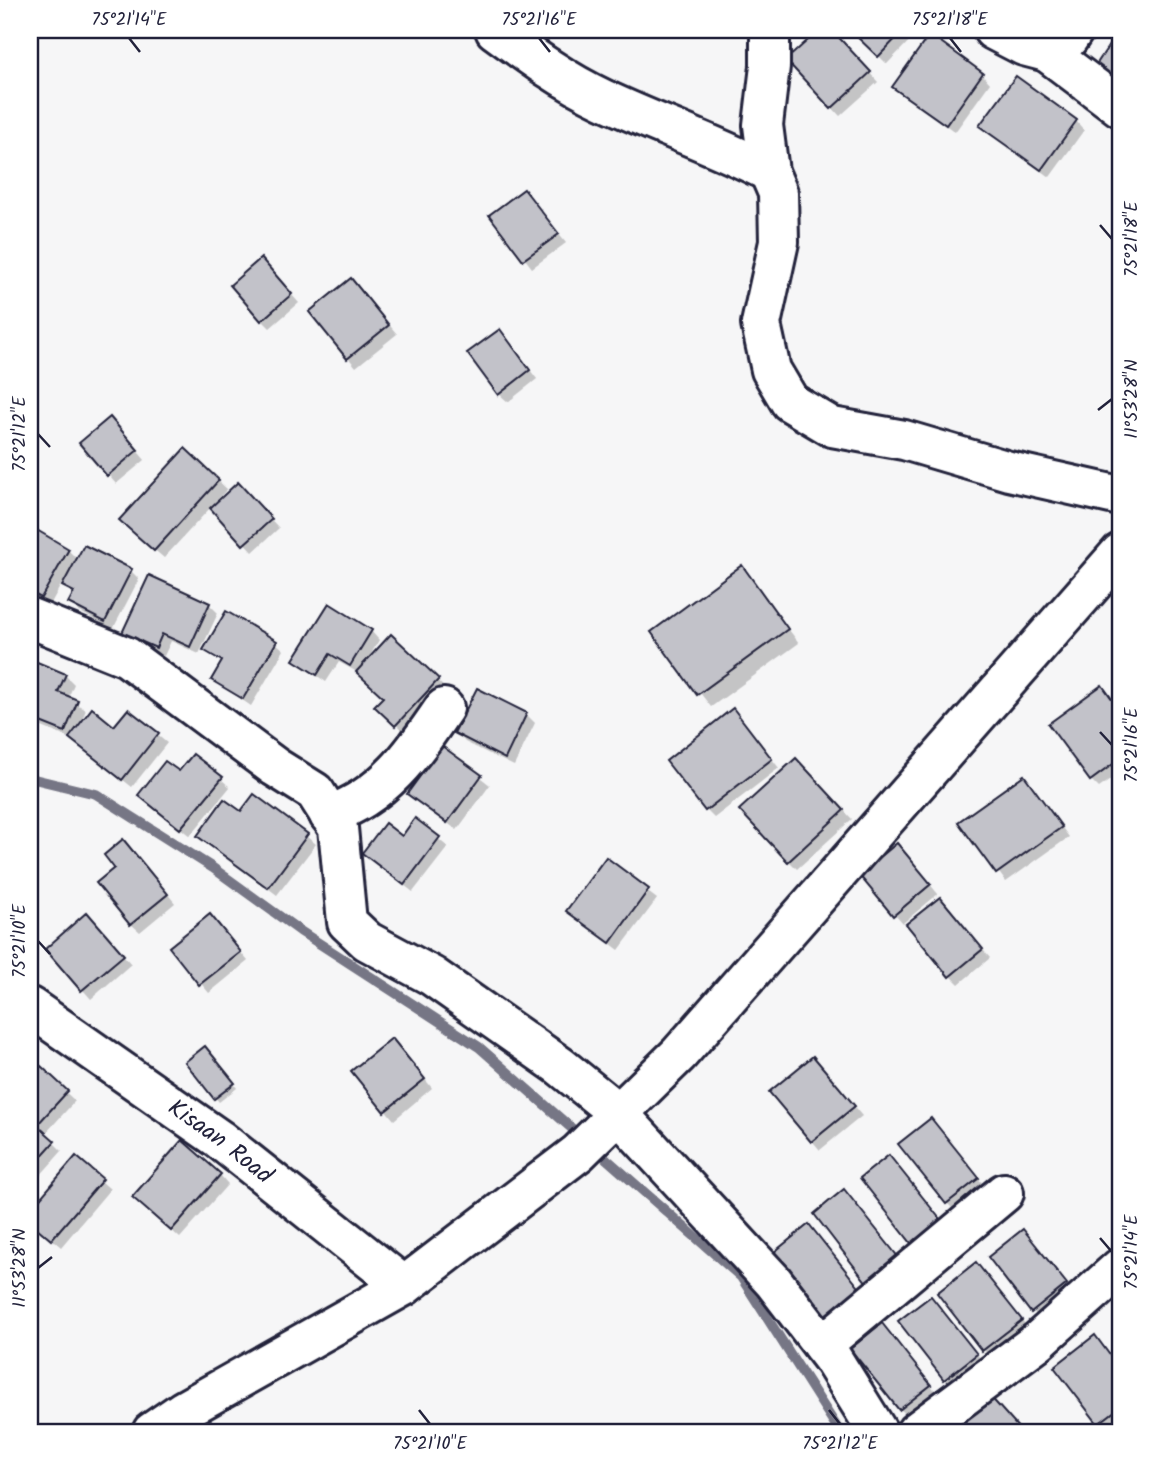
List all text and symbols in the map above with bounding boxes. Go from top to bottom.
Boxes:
text: 75°21'14"E [92,6,167,35]
text: 75°21'16"E [502,6,577,35]
text: 75°21'18"E [912,6,988,35]
text: 75°21'18"E [1118,201,1147,277]
text: 11°53'28"N [1118,359,1147,439]
text: 75°21'12"E [6,396,35,472]
text: 75°21'16"E [1118,707,1147,782]
text: 75°21'10"E [6,904,35,978]
street label: Kisaan Road [159,1089,282,1195]
text: 75°21'14"E [1118,1214,1147,1289]
text: 11°53'28"N [6,1228,35,1308]
text: 75°21'10"E [393,1430,467,1459]
text: 75°21'12"E [802,1430,878,1459]

